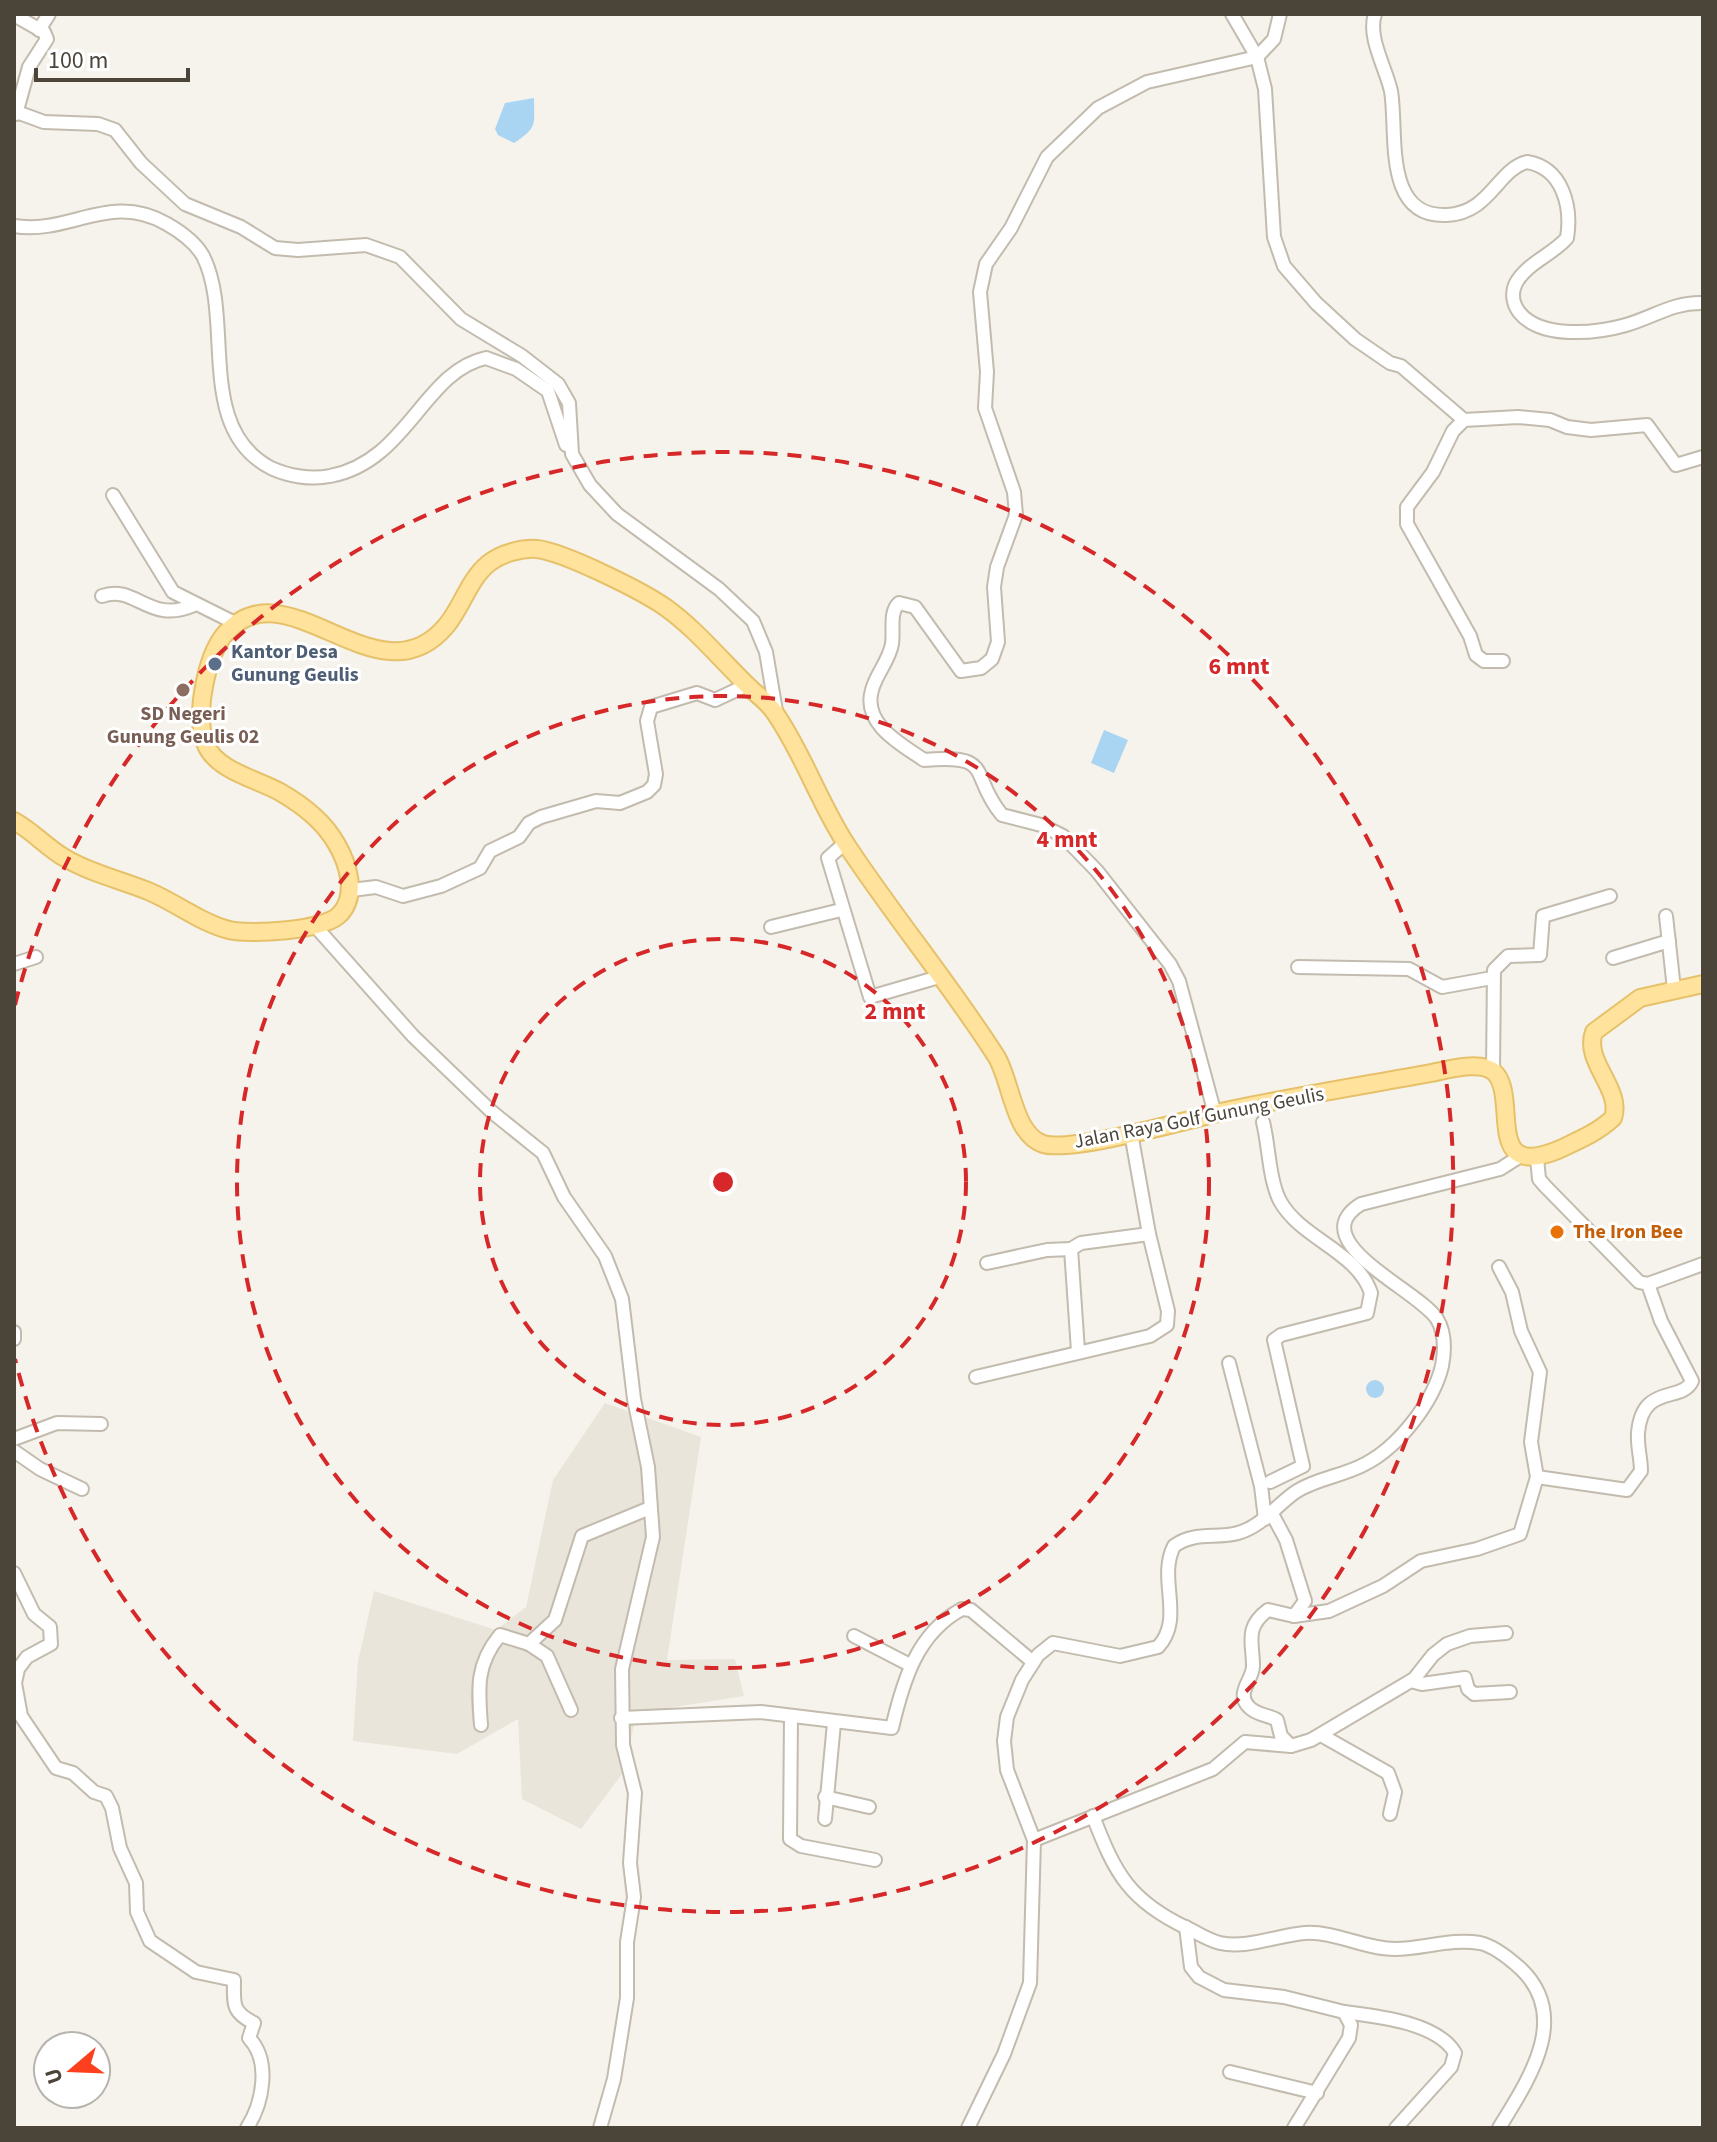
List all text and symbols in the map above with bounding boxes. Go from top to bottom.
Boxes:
scale bar [36,32,188,82]
text: 100 m [48,43,108,78]
place label: Kantor Desa Gunung Geulis [231,638,359,689]
text: 6 mnt [1209,649,1269,684]
marker: Kantor Desa Gunung Geulis [206,655,224,673]
marker: SD Negeri Gunung Geulis 02 [174,681,192,699]
place label: SD Negeri Gunung Geulis 02 [107,700,259,751]
text: 4 mnt [1037,822,1097,857]
text: 2 mnt [865,994,925,1029]
street label: Jalan Raya Golf Gunung Geulis [1072,1080,1326,1156]
centre of rings [709,1168,737,1196]
place label: The Iron Bee [1573,1218,1683,1246]
marker: The Iron Bee [1548,1223,1566,1241]
north arrow [32,2030,112,2110]
text: U [37,2064,72,2088]

